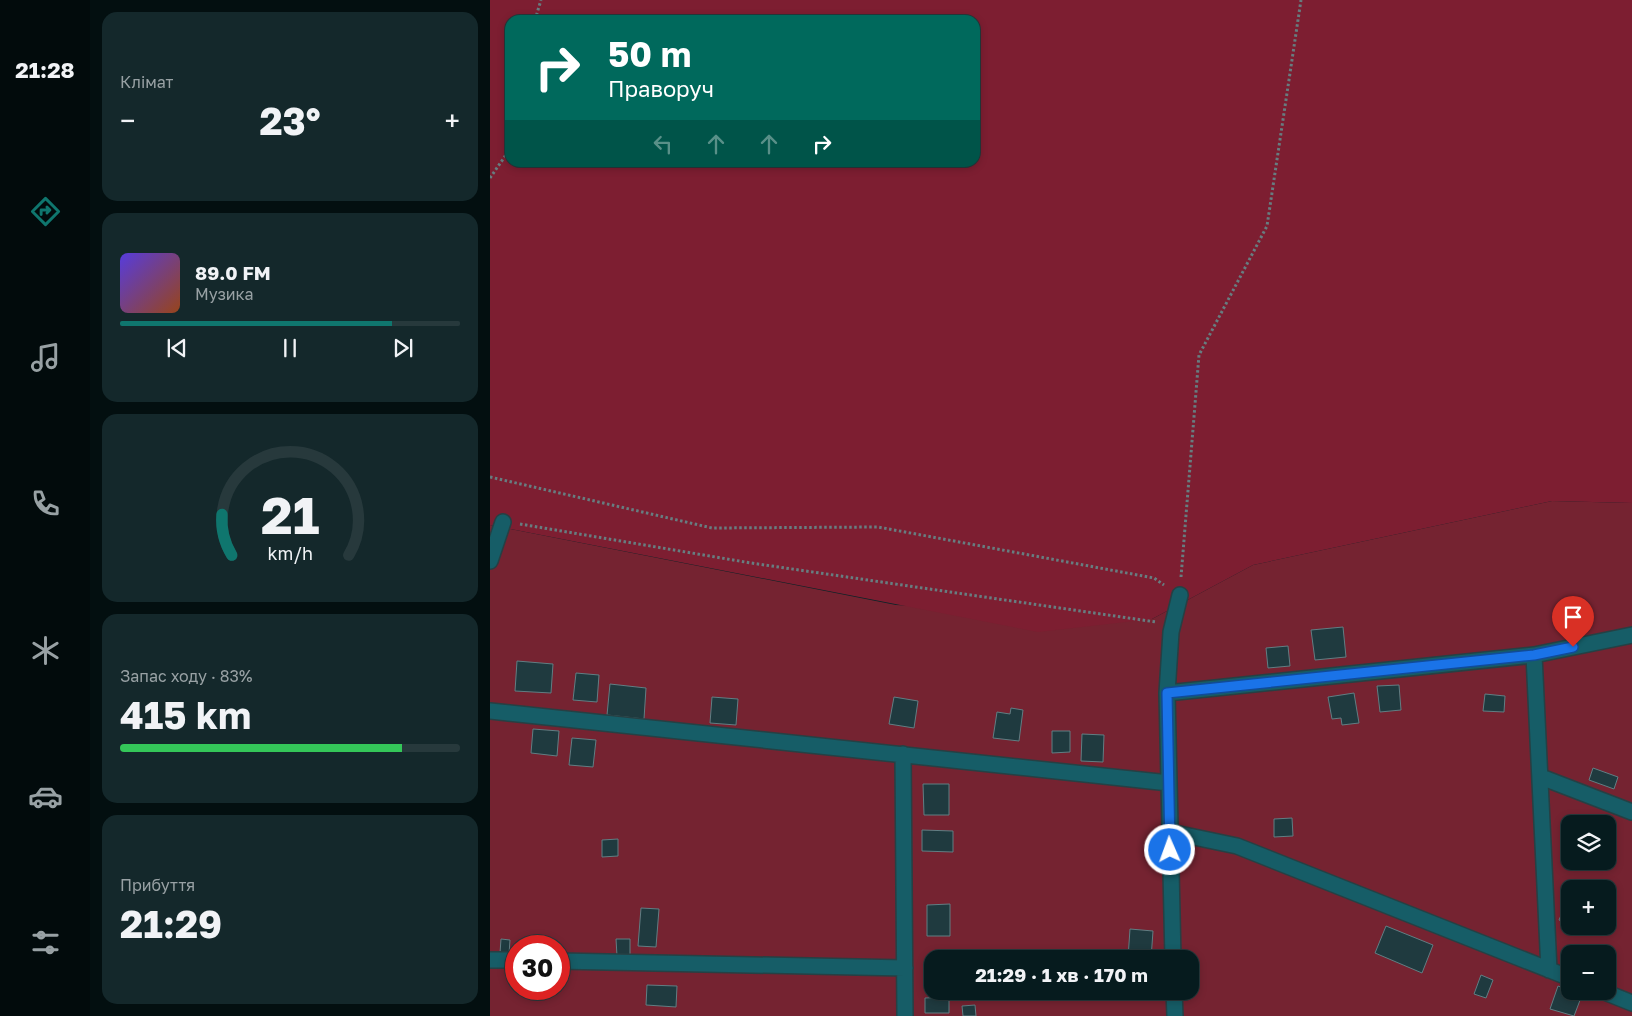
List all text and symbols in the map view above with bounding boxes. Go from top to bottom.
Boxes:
text: 50 m [608,33,691,75]
icon: right [525,35,590,100]
text: 21:28 [15,56,75,83]
text: Клімат [120,72,173,92]
text: Праворуч [608,75,714,102]
text: 23° [259,98,321,143]
text: − [120,104,135,137]
text: + [445,104,460,137]
icon: left [649,130,677,158]
icon: ahead [702,130,730,158]
icon: ahead [755,130,783,158]
icon: right [808,130,836,158]
icon: directions [28,194,63,229]
text: 89.0 FM [195,261,271,284]
text: Музика [195,284,254,304]
icon: previous [163,334,191,362]
icon: pause [276,334,304,362]
icon: next [389,334,417,362]
icon: music [28,340,63,375]
text: 21 [261,483,319,545]
icon: phone [28,486,63,521]
text: km/h [267,542,313,564]
pin [1552,596,1594,647]
icon: arrive [1559,603,1587,631]
icon: climate [28,633,63,668]
text: Запас ходу · 83% [120,666,252,686]
text: 415 km [120,692,251,737]
icon: car [28,779,63,814]
map controls [1561,815,1616,1000]
button: layers [1561,815,1616,870]
position arrow [1143,823,1195,875]
text: Прибуття [120,875,195,895]
button: + [1561,880,1616,935]
text: 21:29 [120,901,222,946]
icon: filters [28,925,63,960]
speed limit sign: 30 [505,935,570,1000]
button: − [1561,945,1616,1000]
text: 21:29 · 1 хв · 170 m [975,963,1148,986]

